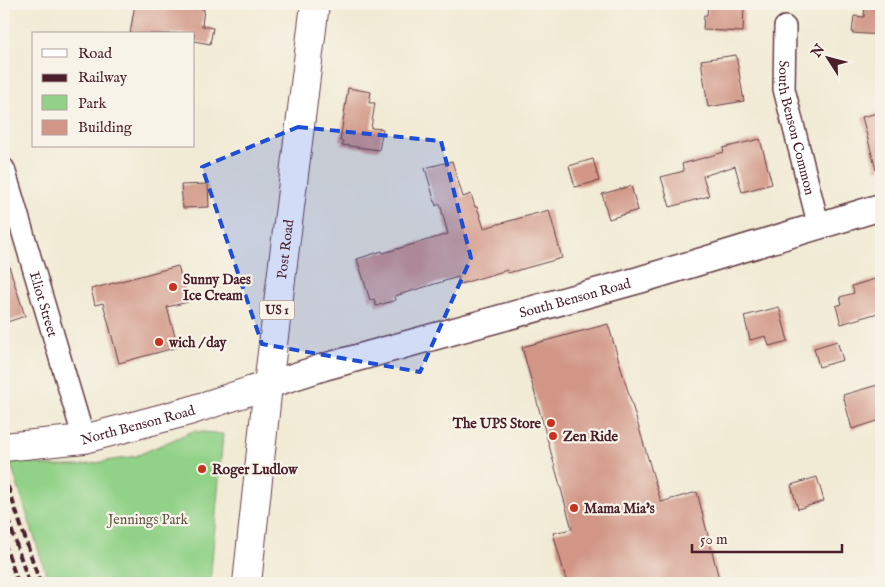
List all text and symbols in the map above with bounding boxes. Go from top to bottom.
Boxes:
legend [32,32,195,148]
north arrow [802,32,852,82]
text: N [807,41,829,62]
text: Road [78,44,113,63]
street label: South Benson Common [774,60,819,197]
text: Railway [78,68,128,87]
text: Park [78,94,108,113]
text: Building [78,118,133,137]
street label: Post Road [273,218,298,280]
street label: Eliot Street [25,270,61,340]
place label: Sunny Daes Ice Cream [183,271,251,305]
street label: South Benson Road [517,275,633,323]
marker: Sunny Daes Ice Cream [167,281,179,293]
road number: US 1 [260,300,294,320]
place label: wich / day [168,334,228,352]
marker: wich / day [153,336,165,348]
street label: North Benson Road [79,401,198,449]
place label: The UPS Store [452,415,542,433]
marker: The UPS Store [545,417,557,429]
place label: Zen Ride [563,428,618,446]
marker: Zen Ride [547,430,559,442]
place label: Roger Ludlow [212,461,298,479]
marker: Roger Ludlow [196,463,208,475]
place label: Mama Mia's [584,500,655,518]
marker: Mama Mia's [568,502,580,514]
park label: Jennings Park [106,511,189,529]
scale bar [692,522,842,554]
text: 50 m [700,530,728,549]

